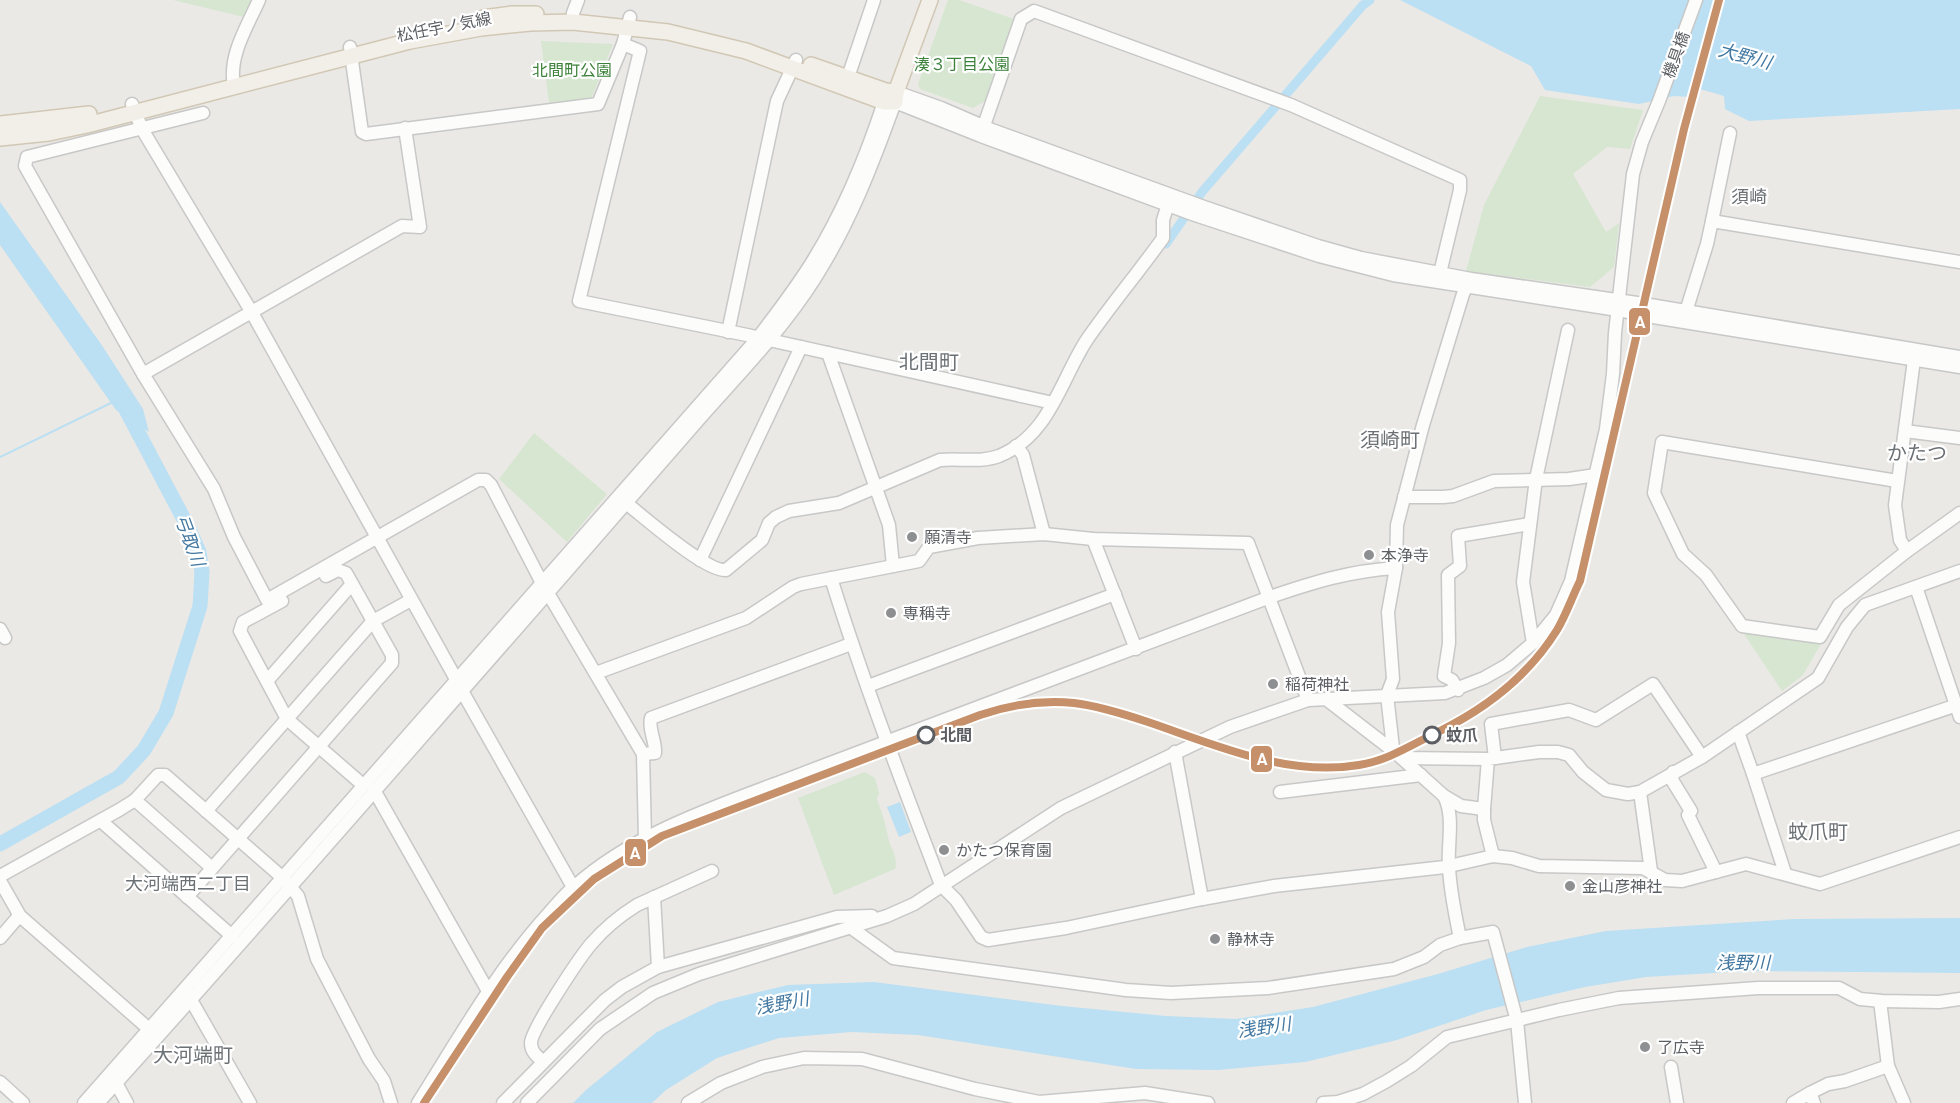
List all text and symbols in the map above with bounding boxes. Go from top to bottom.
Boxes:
street label: 松任宇ノ気線 [395,9,493,45]
street label: 機具橋 [1659,29,1693,81]
water label: 大野川 [1716,39,1776,74]
park label: 湊３丁目公園 [914,55,1010,74]
park label: 北間町公園 [532,61,612,80]
district label: 須崎 [1731,186,1767,207]
line badge: A [1628,307,1651,336]
text: A [1635,313,1646,332]
district label: 北間町 [899,350,959,374]
district label: 須崎町 [1360,428,1420,452]
district label: かたつ [1887,441,1947,465]
water label: 弓取川 [171,511,210,571]
place label: 願清寺 [924,528,972,547]
marker: 願清寺 [905,530,919,544]
place label: 本浄寺 [1381,546,1429,565]
marker: 本浄寺 [1362,548,1376,562]
place label: 専稱寺 [903,604,951,623]
marker: 専稱寺 [884,606,898,620]
place label: 稲荷神社 [1285,675,1349,694]
marker: 稲荷神社 [1266,677,1280,691]
marker: 北間 [917,726,935,744]
place label: 北間 [940,726,972,745]
marker: 蚊爪 [1423,726,1441,744]
place label: 蚊爪 [1446,726,1478,745]
line badge: A [1250,745,1273,773]
text: A [1257,750,1268,769]
district label: 蚊爪町 [1788,820,1848,844]
line badge: A [624,838,647,867]
place label: かたつ保育園 [956,841,1052,860]
marker: かたつ保育園 [937,843,951,857]
text: A [630,844,641,863]
district label: 大河端西二丁目 [125,873,251,894]
place label: 金山彦神社 [1582,877,1662,896]
marker: 金山彦神社 [1563,879,1577,893]
place label: 静林寺 [1227,930,1275,949]
marker: 静林寺 [1208,932,1222,946]
water label: 浅野川 [1716,952,1772,973]
water label: 浅野川 [754,988,812,1018]
water label: 浅野川 [1236,1013,1294,1041]
place label: 了広寺 [1657,1038,1705,1057]
marker: 了広寺 [1638,1040,1652,1054]
district label: 大河端町 [153,1043,233,1067]

